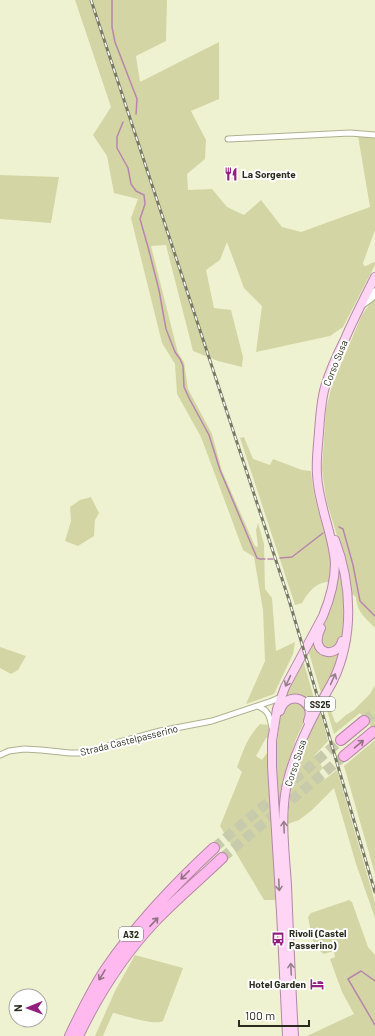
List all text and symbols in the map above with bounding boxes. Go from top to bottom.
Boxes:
restaurant icon: La Sorgente [223,166,239,182]
place label: La Sorgente [242,168,296,180]
street label: Corso Susa [320,338,350,388]
one-way arrow [330,673,337,685]
one-way arrow [284,675,291,687]
road number: SS25 [305,697,335,711]
street label: Strada Castelpasserino [79,722,179,758]
street label: Corso Susa [282,738,308,788]
one-way arrow [353,739,364,748]
one-way arrow [280,821,288,834]
one-way arrow [180,870,190,880]
one-way arrow [276,878,283,891]
one-way arrow [149,918,158,928]
road number: A32 [119,927,143,941]
place label: Rivoli (Castel Passerino) [289,927,347,951]
bus stop icon: Rivoli (Castel Passerino) [270,931,286,947]
one-way arrow [287,963,294,976]
one-way arrow [98,969,106,981]
hotel icon: Hotel Garden [309,976,325,992]
place label: Hotel Garden [249,978,306,990]
north arrow [8,988,48,1028]
scale bar [239,1002,309,1028]
text: N [11,1004,24,1012]
text: 100 m [245,1008,275,1022]

